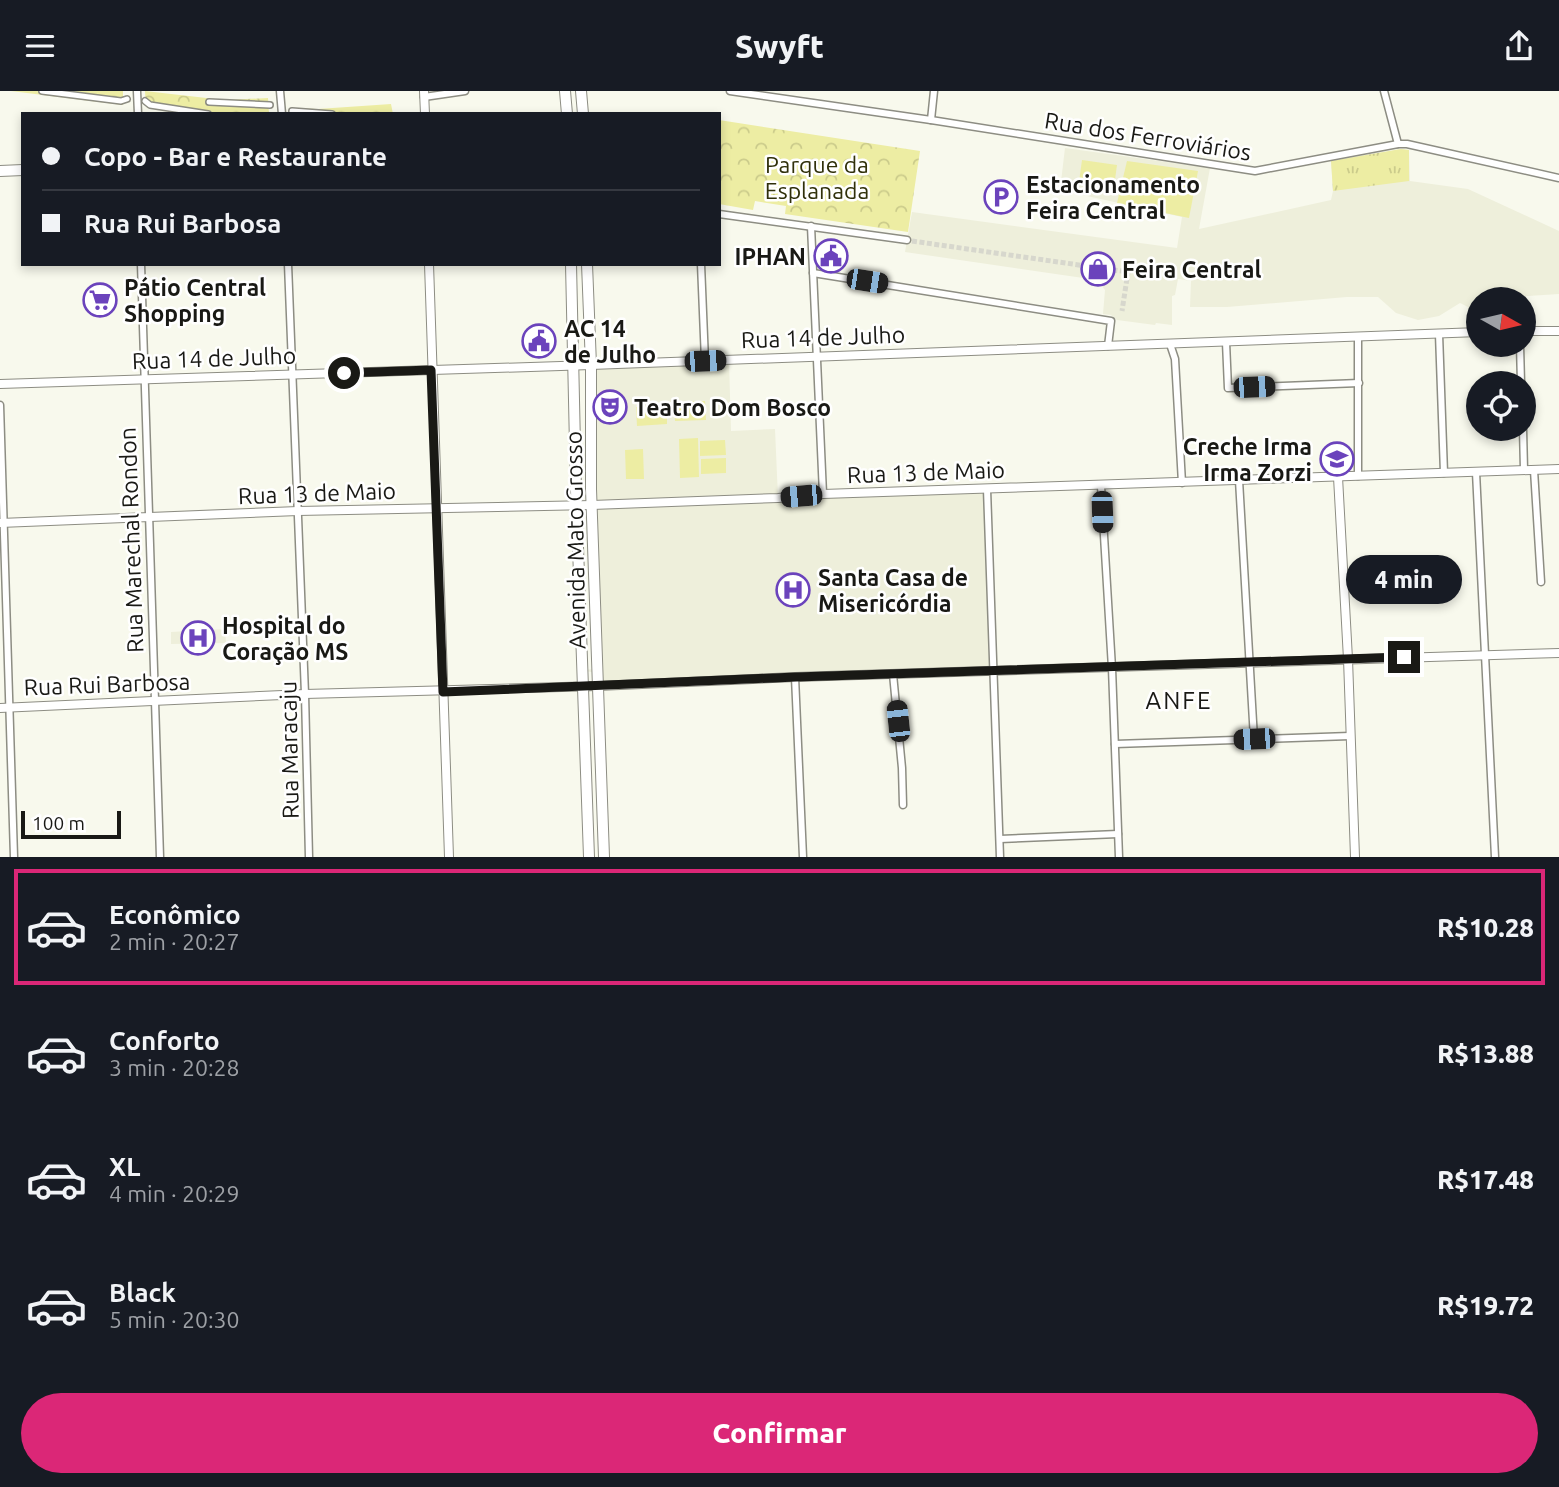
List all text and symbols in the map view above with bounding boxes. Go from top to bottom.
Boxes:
icon: menu [21,27,59,65]
icon: share [1500,27,1538,65]
text: Swyft [735,28,824,64]
street label: Rua dos Ferroviários [1043,107,1253,165]
text: Copo - Bar e Restaurante [84,142,387,171]
park label: Parque da Esplanada [765,152,869,203]
place label: Estacionamento Feira Central [1026,172,1200,223]
parking icon: Estacionamento Feira Central [982,178,1020,216]
text: Rua Rui Barbosa [84,209,281,238]
public building icon: IPHAN [812,237,850,275]
place label: IPHAN [735,244,806,269]
shop icon: Feira Central [1079,250,1117,288]
place label: Feira Central [1122,257,1261,282]
car [845,267,890,295]
place label: Pátio Central Shopping [124,275,266,326]
supermarket icon: Pátio Central Shopping [81,281,119,319]
north arrow [1466,287,1536,357]
map controls [1466,287,1536,441]
place label: AC 14 de Julho [564,316,656,367]
public building icon: AC 14 de Julho [520,322,558,360]
street label: Rua 14 de Julho [740,322,906,352]
street label: Rua 14 de Julho [131,343,297,373]
car [684,350,727,372]
route start [328,357,360,389]
button: locate [1466,371,1536,441]
car [1233,376,1276,398]
theatre icon: Teatro Dom Bosco [591,388,629,426]
place label: Teatro Dom Bosco [634,395,831,420]
street label: Rua Marechal Rondon [115,427,147,653]
street label: Avenida Mato Grosso [561,431,589,649]
place label: Creche Irma Irma Zorzi [1183,434,1312,485]
school or university icon: Creche Irma Irma Zorzi [1318,440,1356,478]
street label: Rua 13 de Maio [847,457,1005,487]
street label: Rua 13 de Maio [238,478,396,508]
car [780,484,823,508]
car [1091,491,1114,533]
callout: 4 min [1346,555,1462,605]
place label: Santa Casa de Misericórdia [818,565,968,616]
text: 4 min [1375,567,1433,592]
hospital icon: Santa Casa de Misericórdia [774,571,812,609]
place label: Hospital do Coração MS [222,613,348,665]
hospital icon: Hospital do Coração MS [179,619,217,657]
route end [1388,641,1420,673]
street label: Rua Rui Barbosa [23,669,191,699]
street label: Rua Maracaju [275,681,303,819]
district label: ANFE [1146,687,1212,714]
car [886,699,911,743]
car [1233,728,1276,750]
scale bar [21,808,121,840]
text: 100 m [32,812,85,834]
icon: car [25,896,88,959]
text: Econômico [109,900,241,929]
text: R$10.28 [1437,913,1534,942]
text: 2 min · 20:27 [109,929,240,954]
icon: car [25,1022,88,1085]
text: Conforto [109,1026,220,1055]
text: R$13.88 [1437,1039,1534,1068]
text: 3 min · 20:28 [109,1055,240,1080]
icon: car [25,1148,88,1211]
text: XL [109,1152,140,1181]
text: R$17.48 [1437,1165,1534,1194]
text: 4 min · 20:29 [109,1181,240,1206]
icon: car [25,1274,88,1337]
text: Black [109,1278,176,1307]
text: R$19.72 [1437,1291,1534,1320]
text: 5 min · 20:30 [109,1307,240,1332]
button: Confirmar [21,1393,1538,1473]

